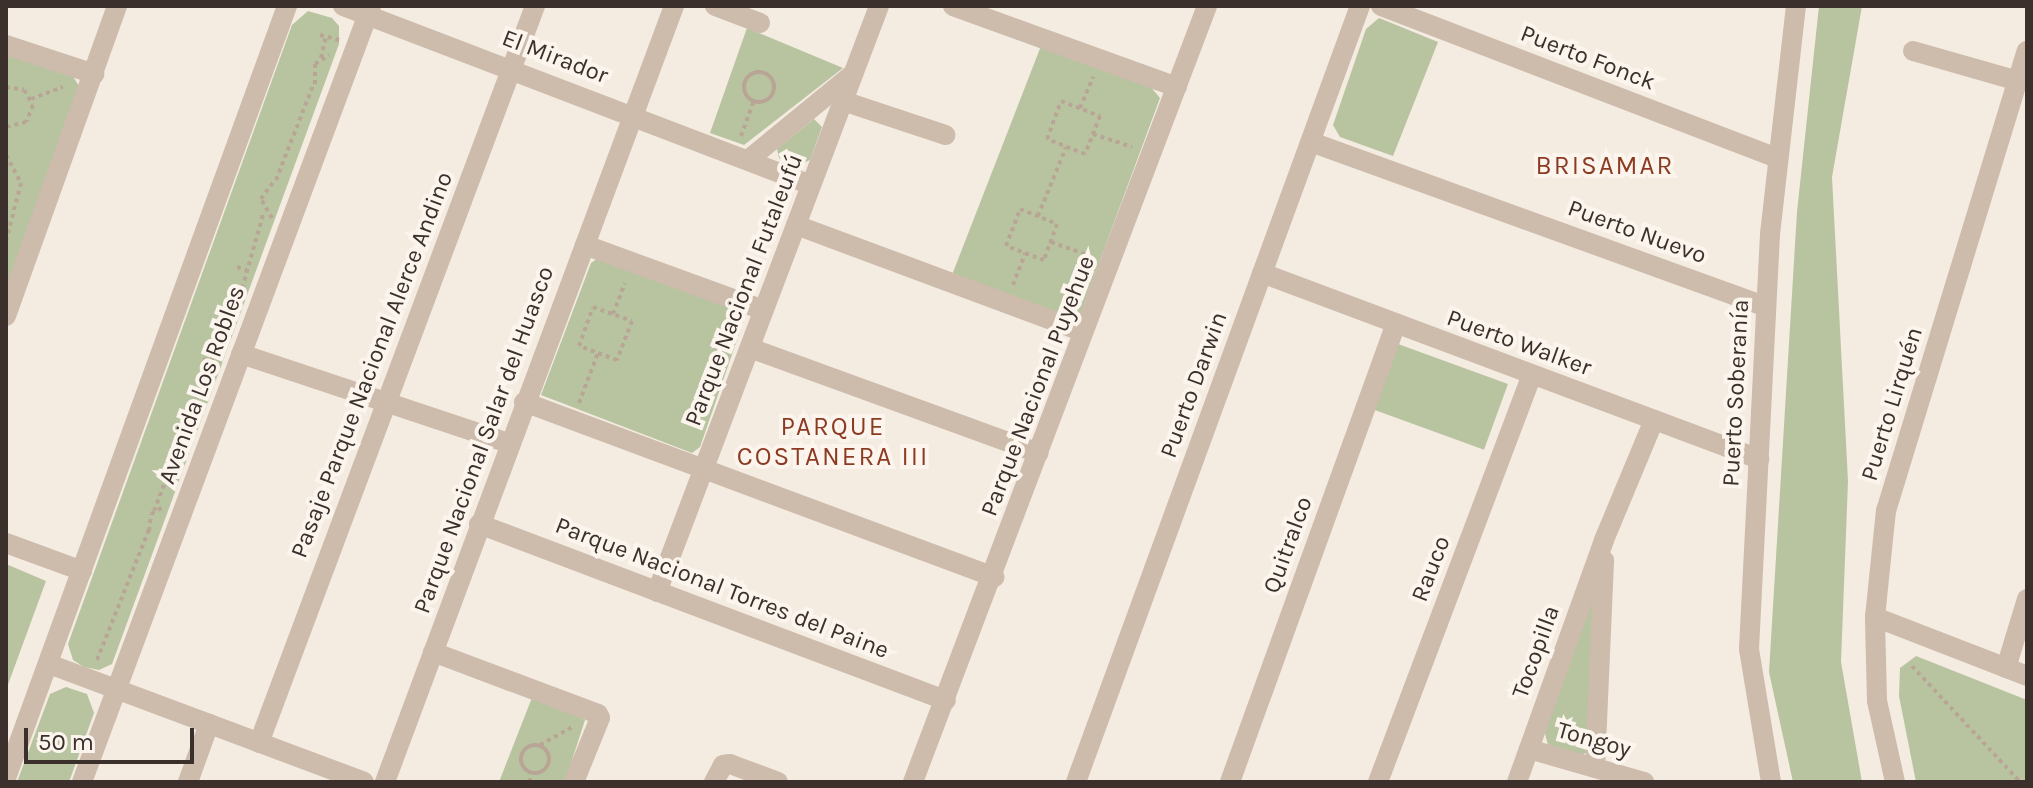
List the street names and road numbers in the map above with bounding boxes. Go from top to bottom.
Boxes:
street label: Puerto Fonck [1517,19,1659,97]
street label: El Mirador [498,24,612,90]
street label: Parque Nacional Futaleufú [679,150,809,430]
street label: Pasaje Parque Nacional Alerce Andino [285,168,459,562]
street label: Puerto Nuevo [1564,194,1710,270]
street label: Parque Nacional Puyehue [975,252,1101,520]
street label: Parque Nacional Salar del Huasco [408,263,560,617]
street label: Avenida Los Robles [153,282,251,488]
street label: Puerto Soberanía [1717,299,1755,487]
street label: Puerto Walker [1443,304,1595,382]
street label: Puerto Darwin [1154,308,1234,462]
street label: Puerto Lirquén [1855,324,1929,484]
street label: Quitralco [1257,493,1319,597]
street label: Parque Nacional Torres del Paine [551,511,893,665]
street label: Rauco [1405,532,1457,606]
street label: Tocopilla [1506,602,1566,702]
street label: Tongoy [1554,716,1634,764]

